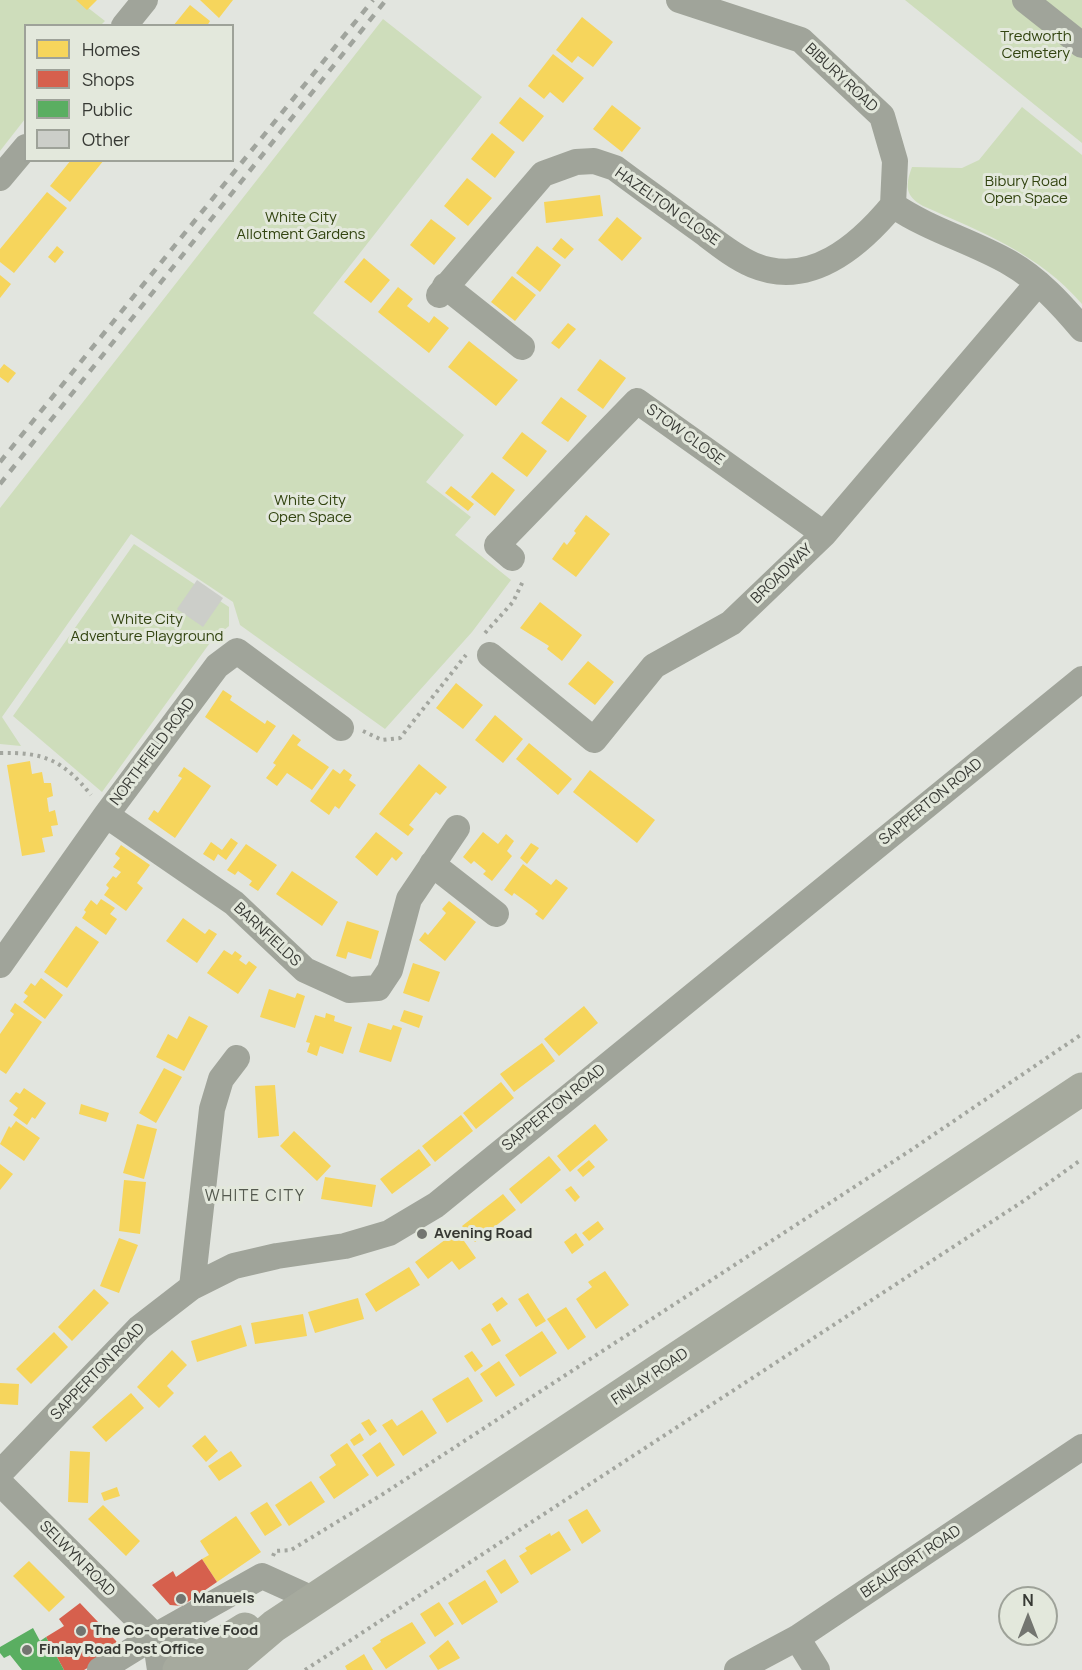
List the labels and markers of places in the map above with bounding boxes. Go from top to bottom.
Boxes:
place label: Avening Road [434,1225,533,1243]
marker: Avening Road [415,1227,429,1241]
place label: Manuels [193,1590,255,1608]
marker: Manuels [174,1592,188,1606]
place label: The Co-operative Food [93,1622,258,1640]
marker: The Co-operative Food [74,1624,88,1638]
place label: Finlay Road Post Office [39,1641,204,1659]
marker: Finlay Road Post Office [20,1643,34,1657]

